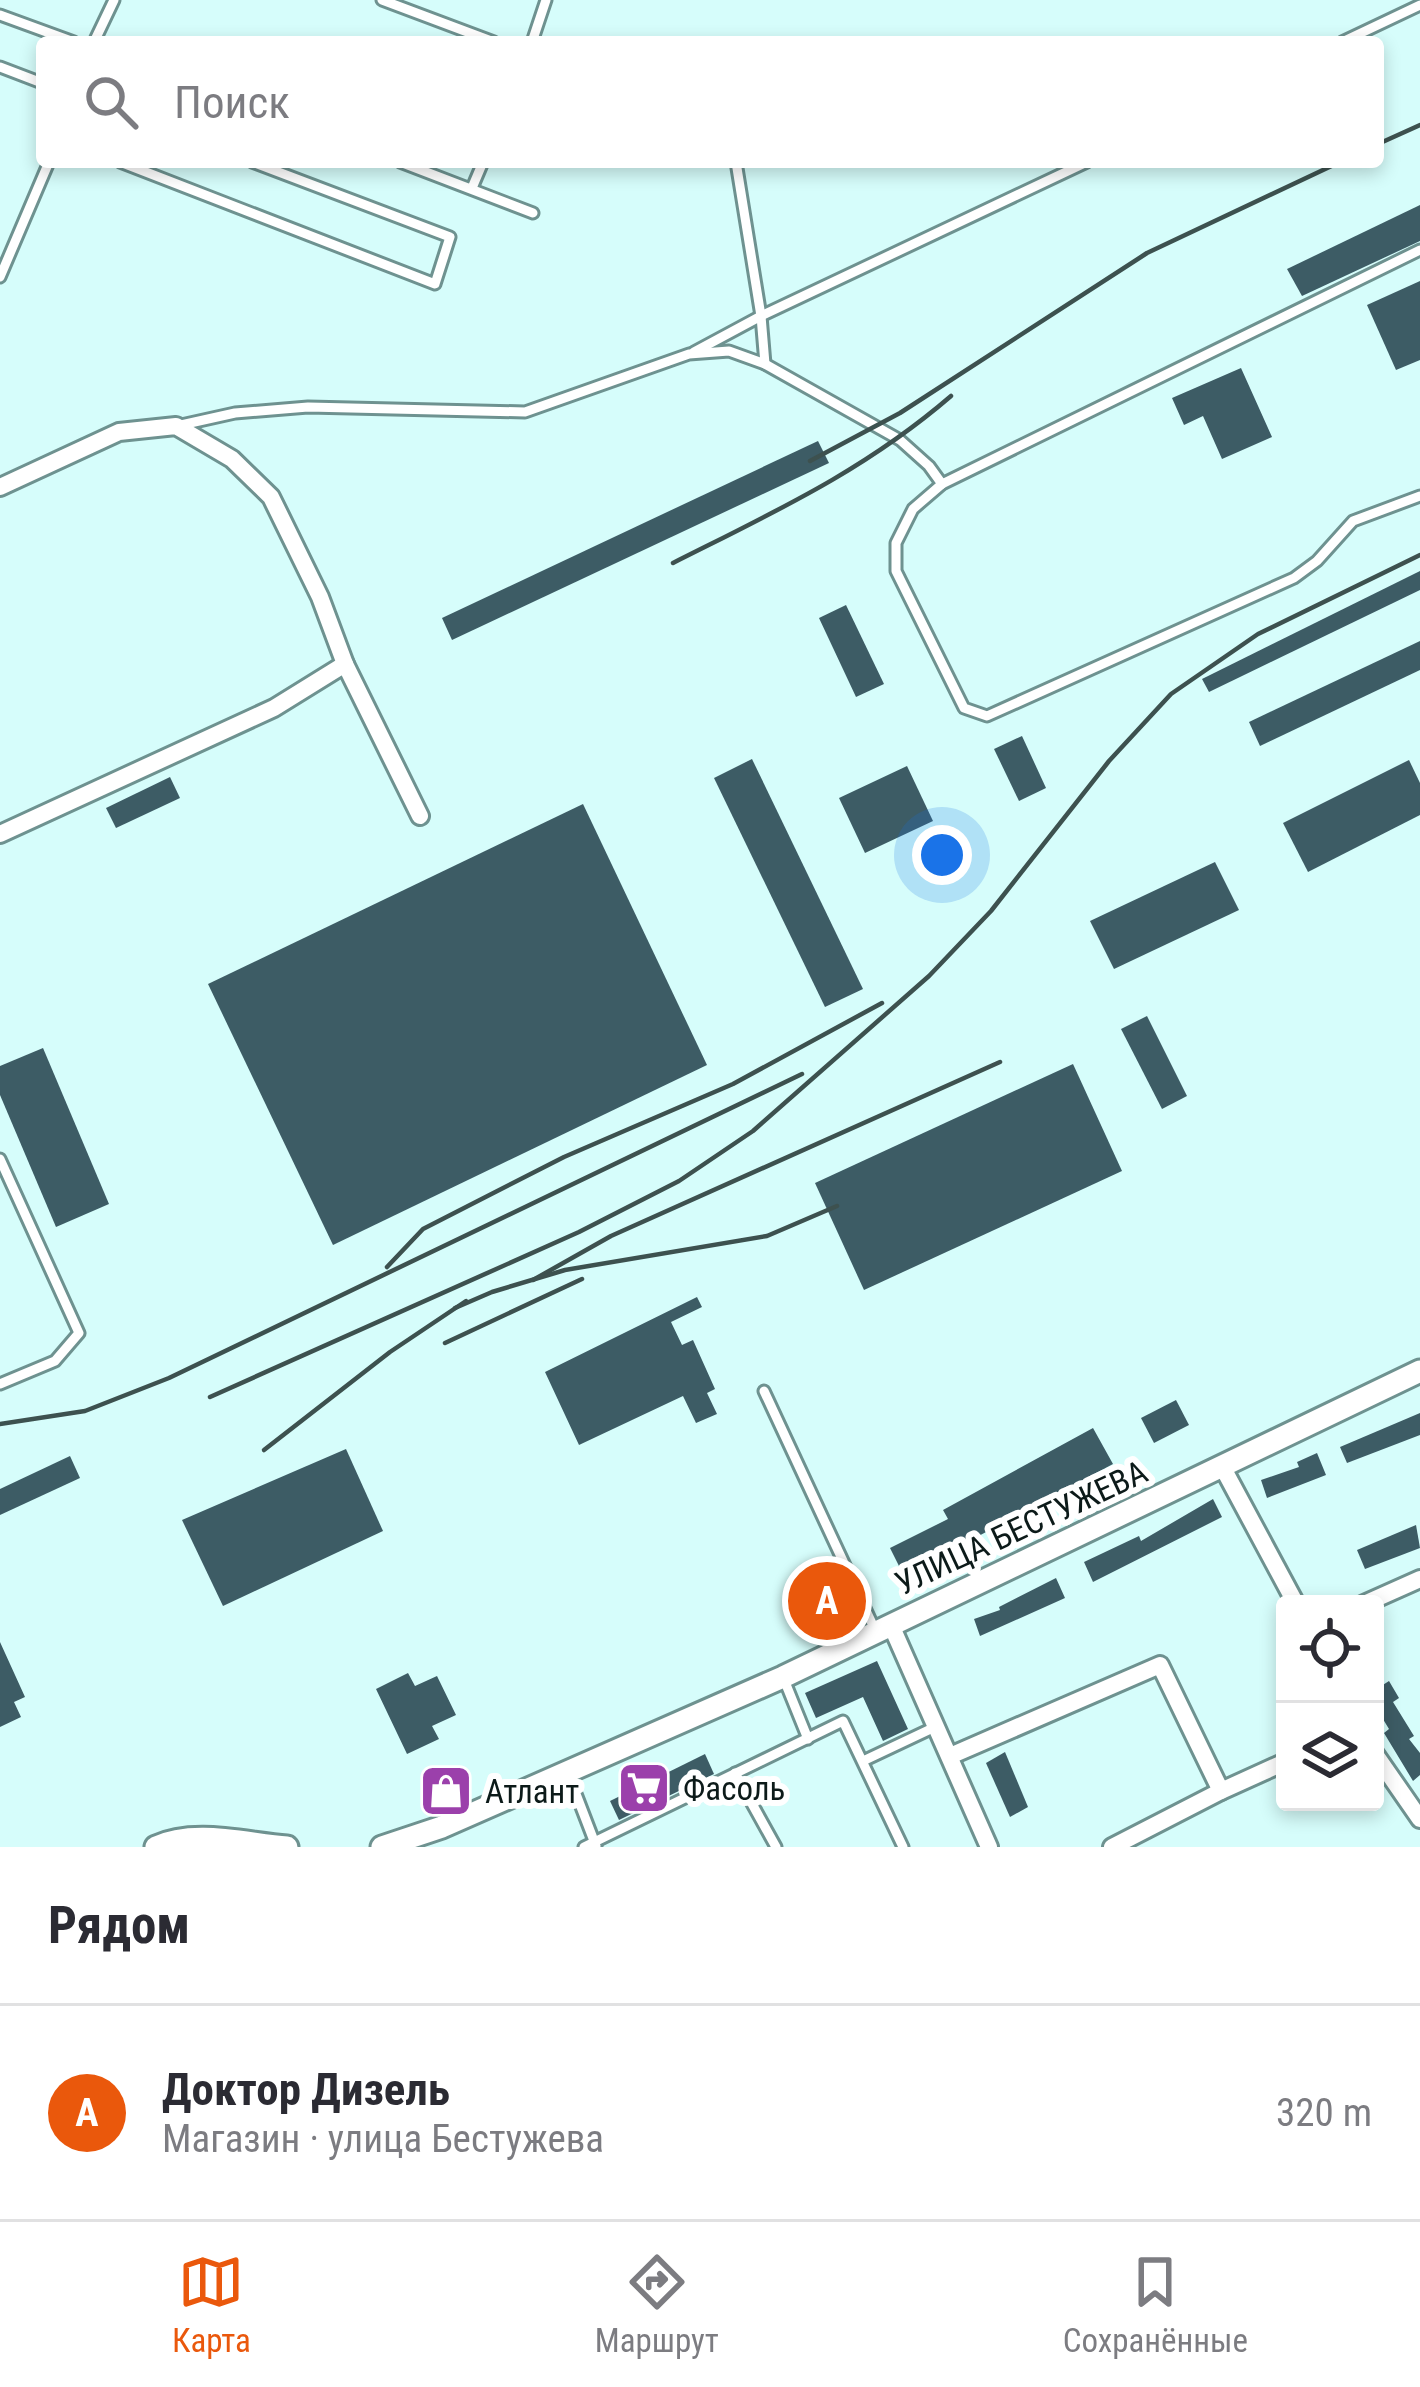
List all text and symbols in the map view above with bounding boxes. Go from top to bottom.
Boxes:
search box [36,36,1384,168]
icon: search [78,69,144,135]
text: Поиск [174,76,290,129]
your location [912,825,972,885]
street label: УЛИЦА БЕСТУЖЕВА [889,1452,1153,1603]
pin: A [788,1556,866,1646]
map controls [1276,1595,1384,1811]
button: locate [1276,1595,1384,1703]
button: layers [1276,1703,1384,1811]
supermarket icon: Фасоль [616,1760,672,1816]
shop icon: Атлант [418,1763,474,1819]
place label: Фасоль [683,1769,785,1808]
place label: Атлант [485,1772,579,1811]
text: Рядом [48,1896,190,1955]
text: Доктор Дизель [162,2063,450,2116]
text: A [75,2090,99,2136]
text: 320 m [1276,2090,1372,2136]
text: Магазин · улица Бестужева [162,2116,604,2162]
tab: Карта [172,2249,251,2360]
tab: Маршрут [595,2249,719,2360]
tab: Сохранённые [1063,2249,1248,2360]

